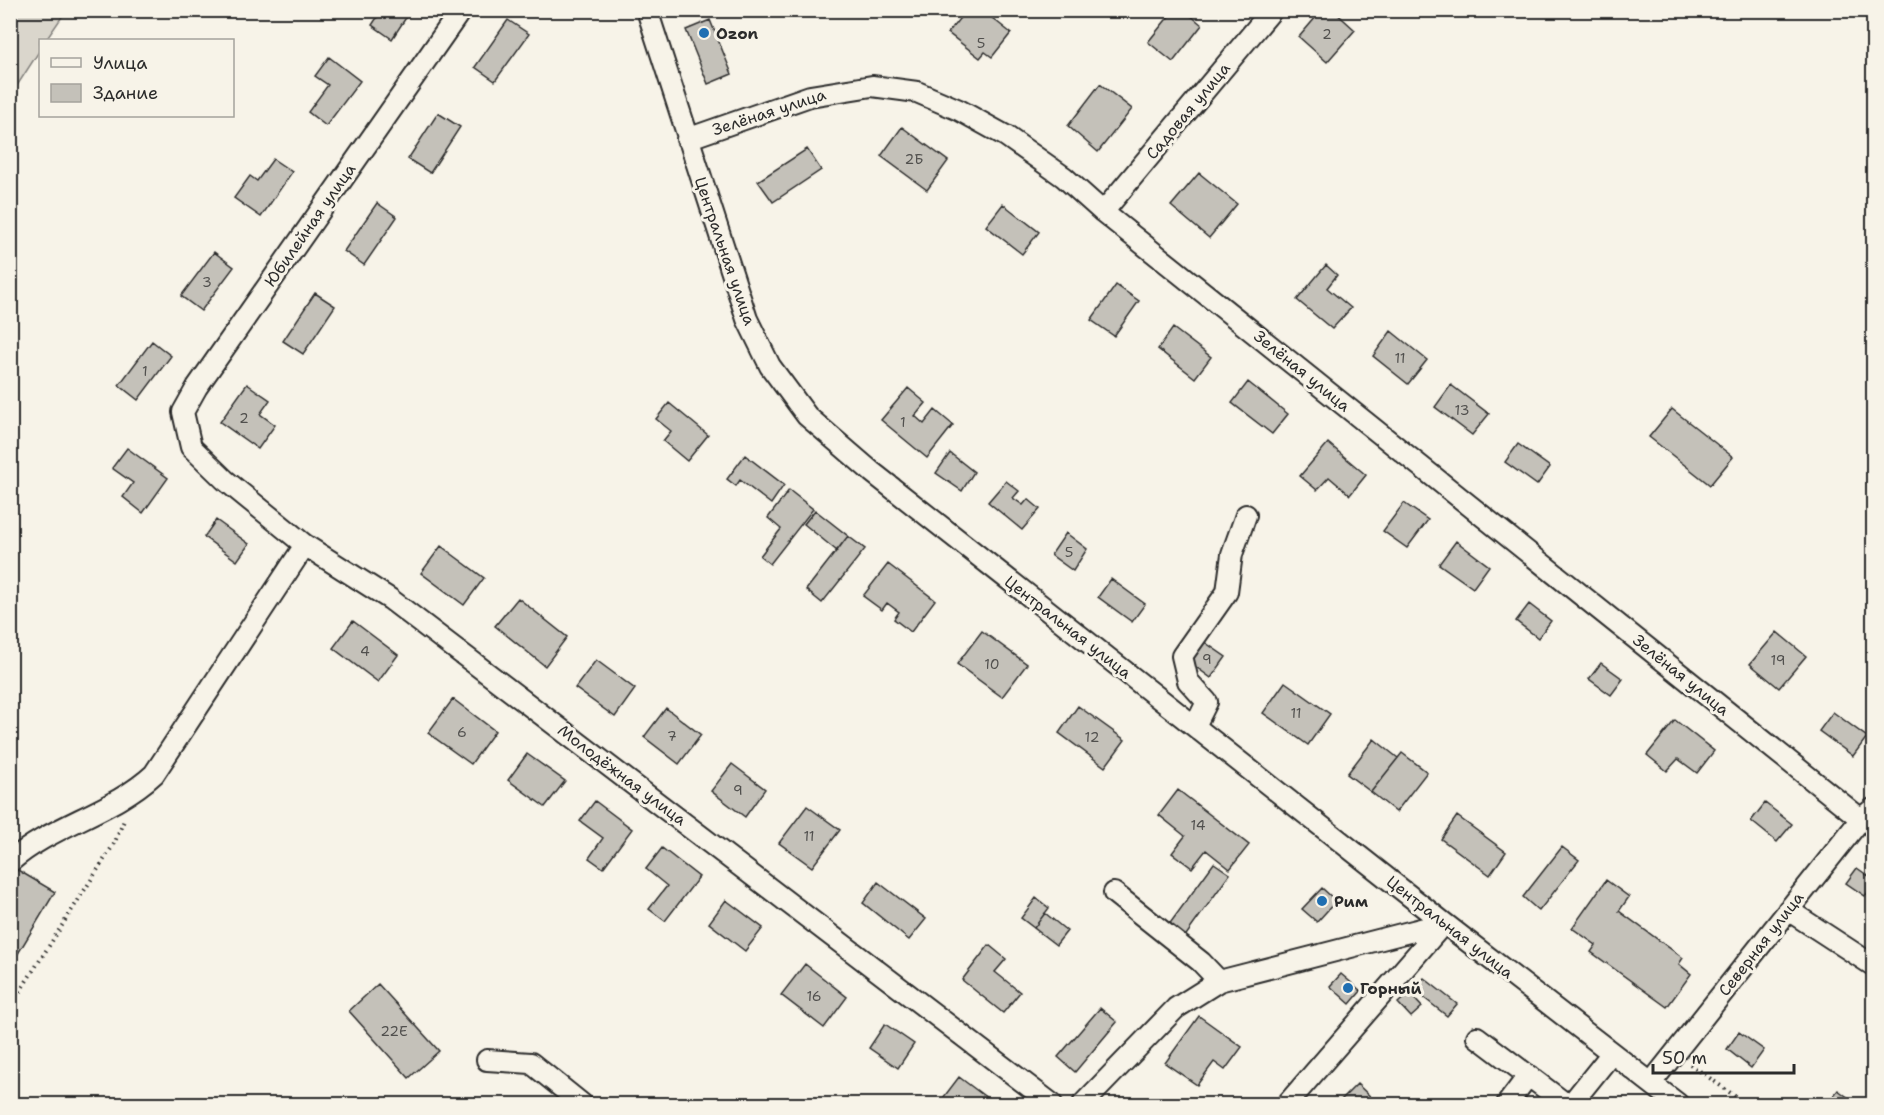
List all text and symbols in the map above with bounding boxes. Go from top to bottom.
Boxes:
place label: Ozon [716,23,759,44]
house number: 2 [1322,25,1332,43]
marker: Ozon [697,26,711,40]
house number: 5 [977,34,985,52]
legend [39,39,234,117]
text: Улица [93,51,147,75]
street label: Садовая улица [1141,58,1235,164]
text: Здание [93,81,158,105]
street label: Зелёная улица [710,84,828,140]
house number: 2Б [904,150,924,168]
street label: Юбилейная улица [260,159,360,291]
street label: Центральная улица [690,174,760,328]
house number: 3 [202,273,212,291]
street label: Зелёная улица [1249,326,1355,416]
house number: 11 [1394,349,1406,367]
house number: 1 [142,362,148,380]
house number: 13 [1455,401,1469,419]
house number: 2 [239,409,249,427]
house number: 1 [900,413,906,431]
house number: 5 [1065,543,1073,561]
street label: Центральная улица [1000,571,1136,683]
street label: Зелёная улица [1628,630,1734,720]
house number: 4 [360,642,370,660]
house number: 9 [1202,650,1212,668]
house number: 19 [1770,651,1786,669]
house number: 10 [984,655,1000,673]
house number: 11 [1290,704,1302,722]
street label: Молодёжная улица [553,720,691,830]
house number: 6 [457,723,467,741]
house number: 7 [667,727,677,745]
house number: 12 [1085,728,1099,746]
house number: 9 [733,781,743,799]
house number: 14 [1190,816,1206,834]
house number: 11 [803,827,815,845]
street label: Центральная улица [1382,871,1518,983]
street label: Северная улица [1714,888,1808,1000]
place label: Рим [1334,891,1369,912]
marker: Рим [1315,894,1329,908]
place label: Горный [1360,978,1422,999]
marker: Горный [1341,981,1355,995]
house number: 16 [806,987,822,1005]
house number: 22Е [380,1022,408,1040]
scale bar [1653,1037,1794,1075]
text: 50 m [1662,1046,1707,1070]

